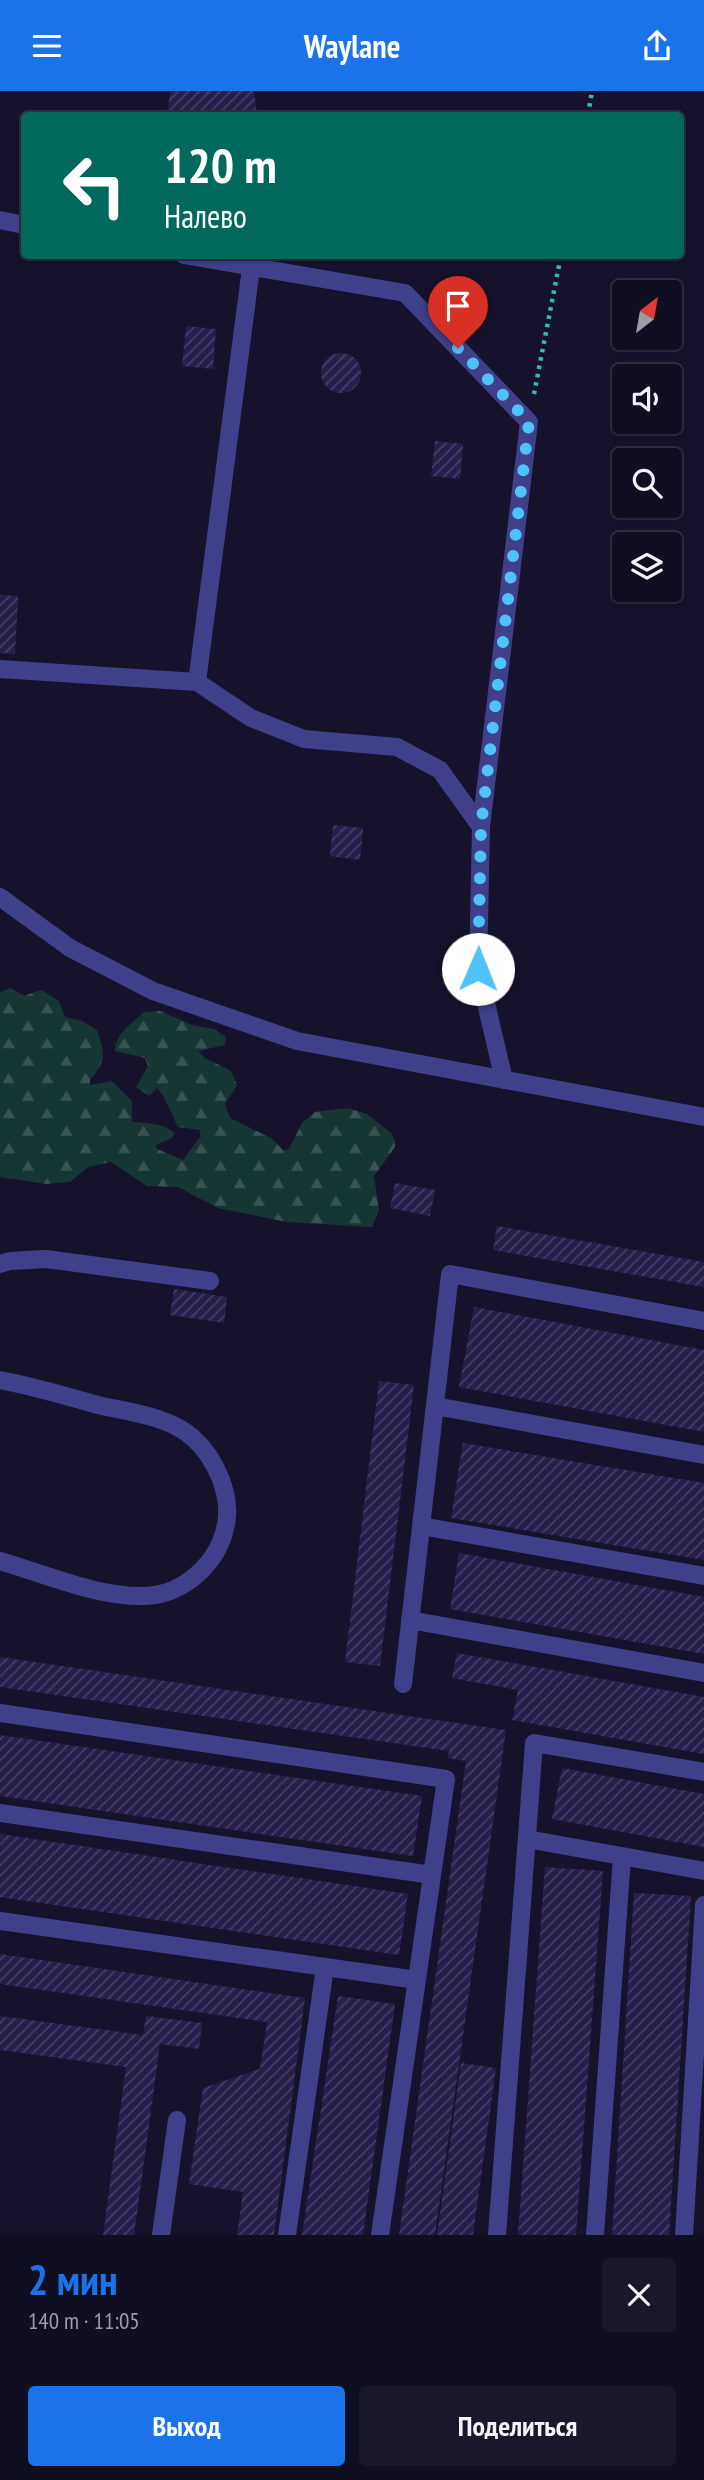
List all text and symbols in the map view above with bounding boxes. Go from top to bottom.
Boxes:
text: Waylane [304,25,400,67]
icon: menu [28,27,66,65]
icon: share [638,27,676,65]
text: 120 m [164,133,277,197]
icon: left [49,140,140,231]
text: Налево [164,195,247,237]
pin [428,276,488,348]
north arrow [612,280,682,350]
map controls [612,280,682,602]
icon: arrive [439,287,477,325]
button: sound [612,364,682,434]
button: search [612,448,682,518]
button: layers [612,532,682,602]
position arrow [441,932,515,1006]
text: 2 мин [28,2252,118,2307]
button: close [602,2258,676,2332]
text: 140 m · 11:05 [28,2306,140,2335]
button: Выход [28,2386,345,2466]
button: Поделиться [359,2386,676,2466]

